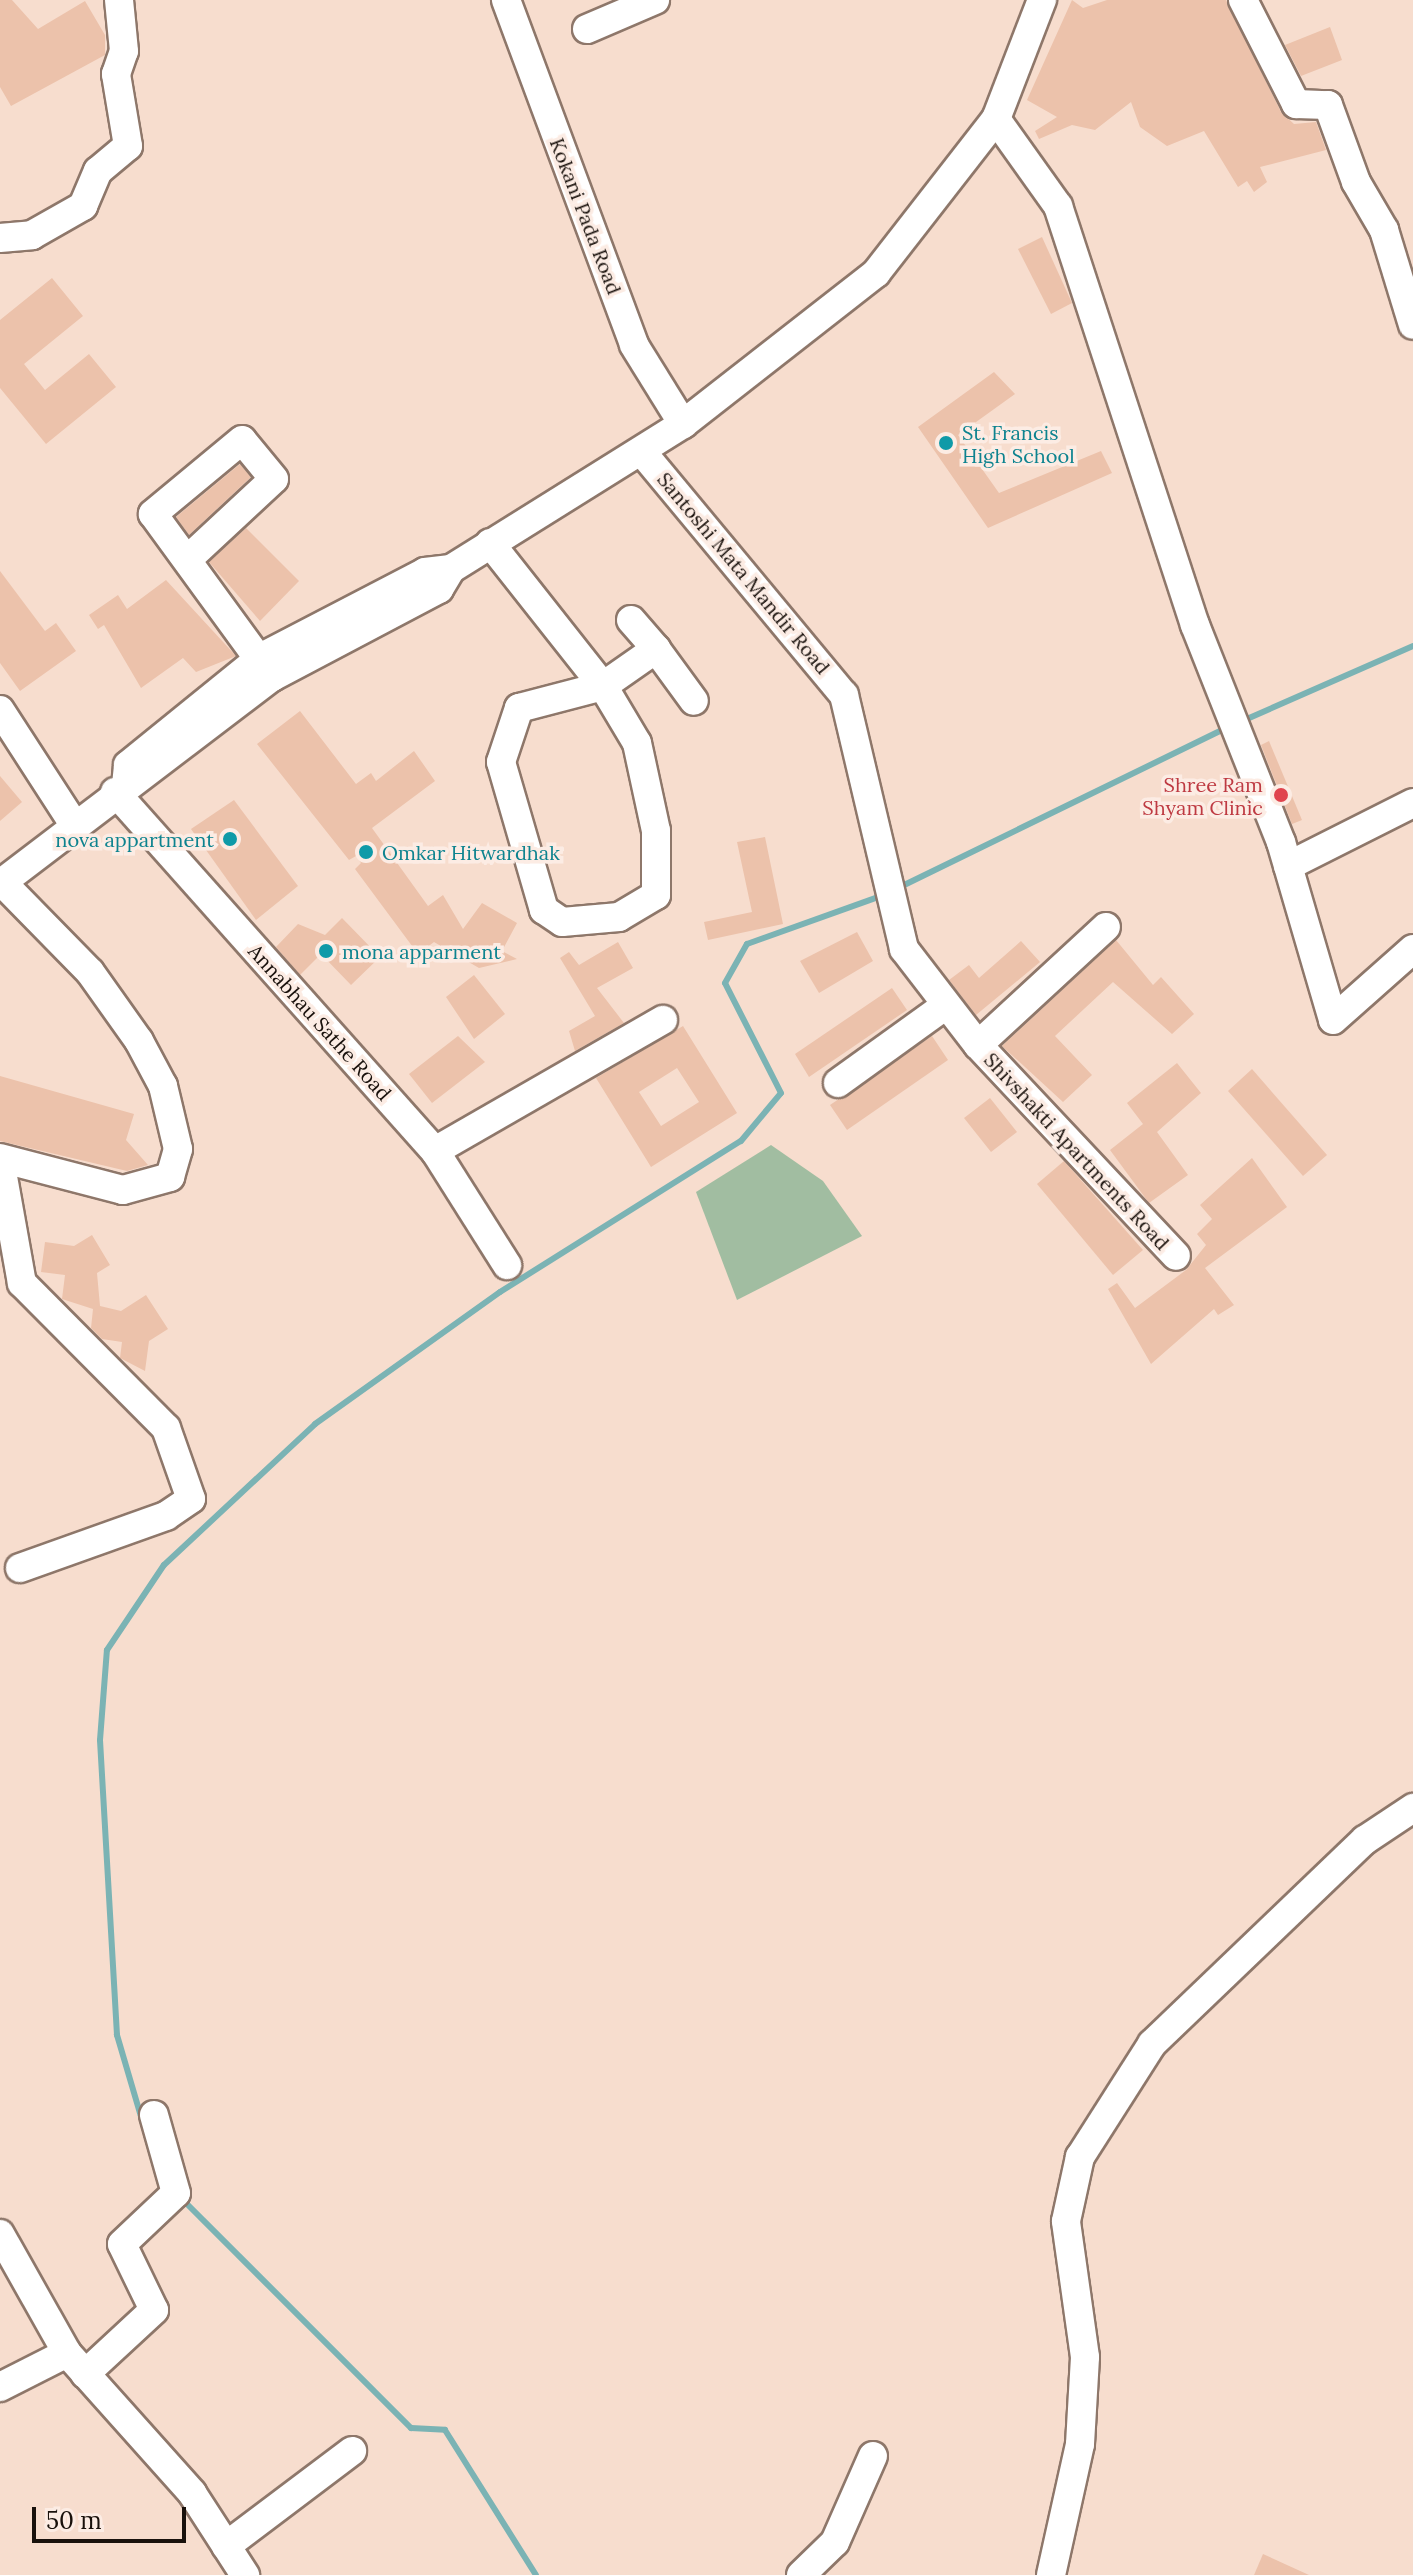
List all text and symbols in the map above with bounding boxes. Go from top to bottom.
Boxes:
street label: Kokani Pada Road [545,135,627,297]
place label: St. Francis High School [962,420,1075,467]
marker: St. Francis High School [937,434,955,452]
street label: Santoshi Mata Mandir Road [653,467,835,679]
place label: Shree Ram Shyam Clinic [1142,772,1263,819]
marker: Shree Ram Shyam Clinic [1270,784,1292,806]
place label: nova appartment [55,827,214,851]
marker: nova appartment [221,830,239,848]
place label: Omkar Hitwardhak [382,840,560,864]
marker: Omkar Hitwardhak [357,843,375,861]
street label: Annabhau Sathe Road [244,939,396,1105]
place label: mona apparment [342,939,501,963]
marker: mona apparment [317,942,335,960]
street label: Shivshakti Apartments Road [979,1048,1175,1254]
scale bar [36,2491,190,2541]
text: 50 m [46,2505,102,2536]

